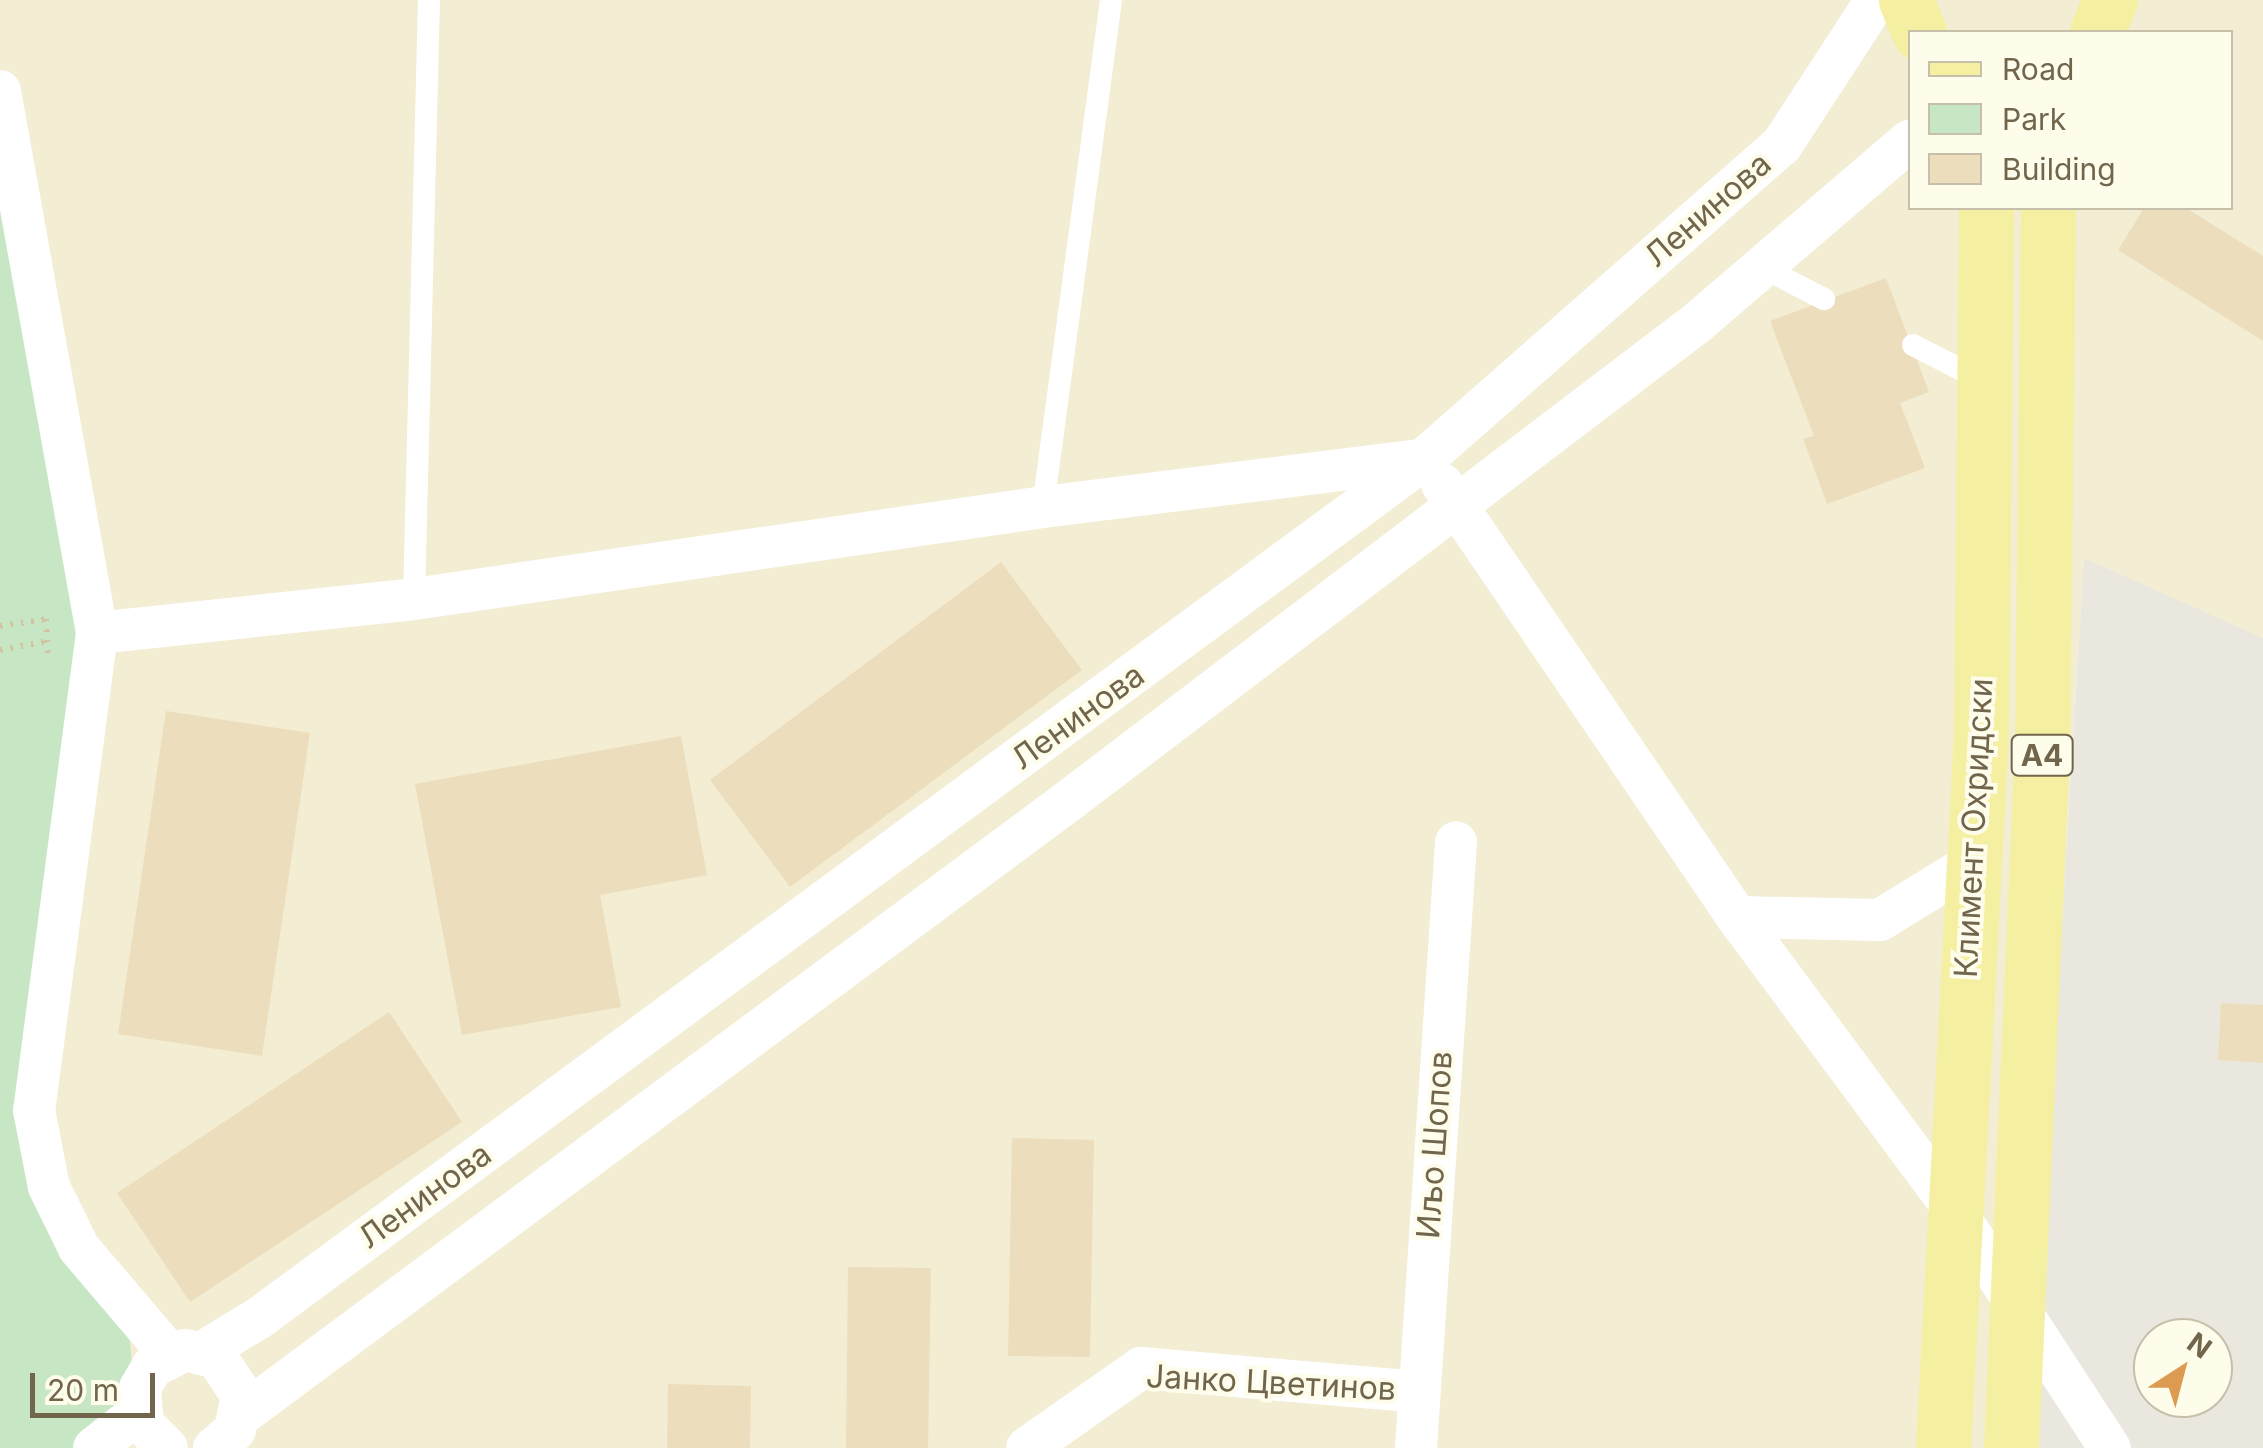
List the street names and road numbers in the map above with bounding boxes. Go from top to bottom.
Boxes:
street label: Ленинова [1637,145,1779,275]
street label: Ленинова [1004,656,1152,778]
street label: Климент Охридски [1947,677,2001,979]
road number: A4 [2010,730,2074,780]
street label: Иљо Шопов [1409,1050,1461,1240]
street label: Ленинова [351,1135,499,1257]
street label: Јанко Цветинов [1145,1357,1397,1409]

